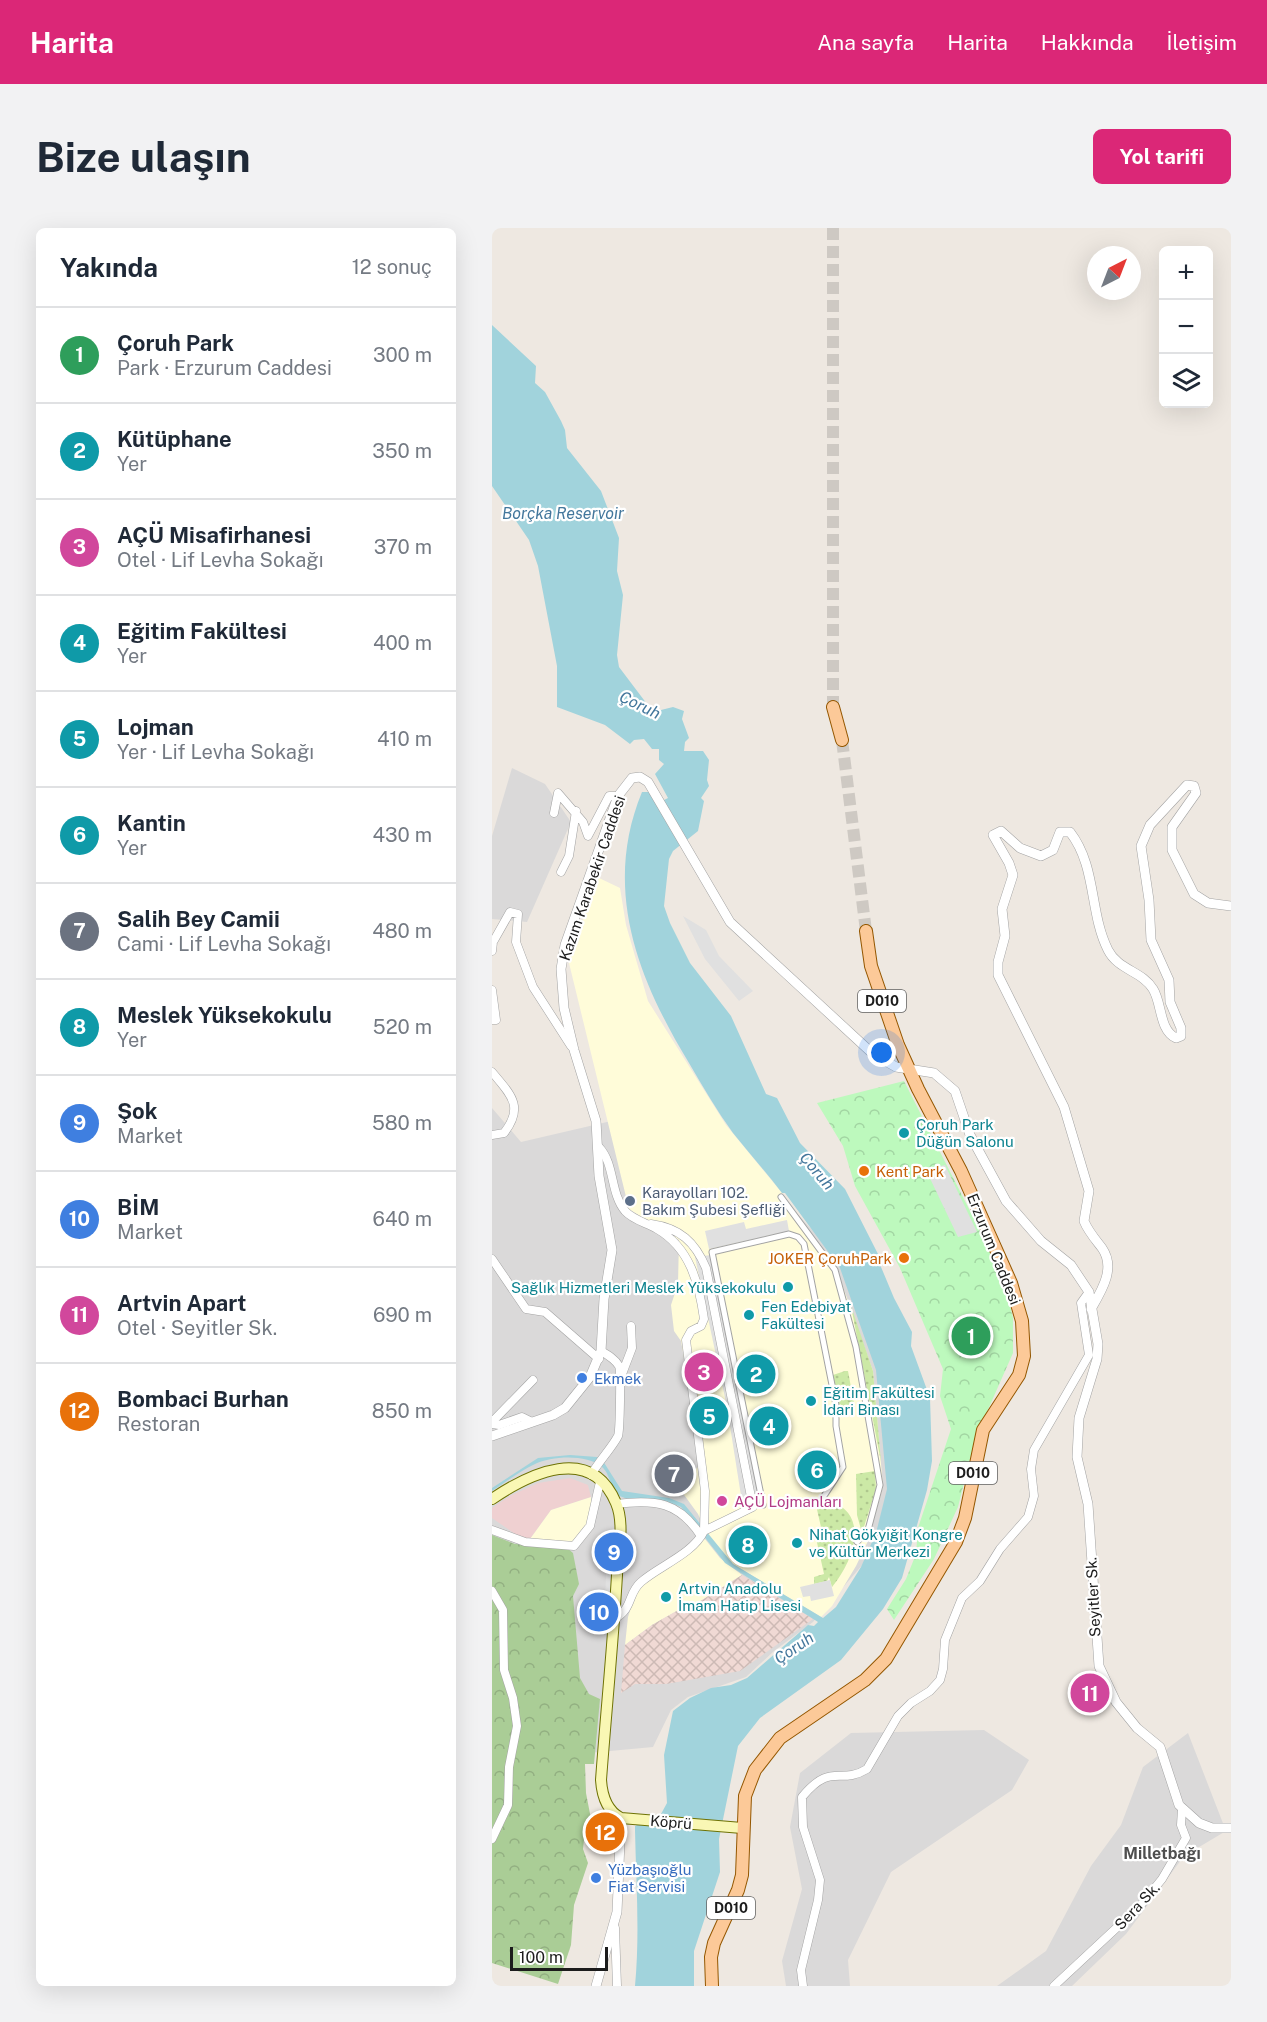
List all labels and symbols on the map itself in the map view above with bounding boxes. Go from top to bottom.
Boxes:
north arrow [1087,246,1141,300]
water label: Borçka Reservoir [502,504,625,523]
water label: Çoruh [616,687,664,723]
street label: Kazım Karabekir Caddesi [556,793,628,963]
road number: D010 [858,990,906,1012]
your location [867,1038,896,1067]
place label: Çoruh Park Düğün Salonu [916,1116,1014,1150]
marker: Çoruh Park Düğün Salonu [897,1126,911,1140]
water label: Çoruh [796,1148,838,1194]
place label: Kent Park [876,1163,944,1180]
marker: Kent Park [857,1164,871,1178]
place label: Karayolları 102. Bakım Şubesi Şefliği [642,1184,785,1218]
street label: Erzurum Caddesi [964,1191,1024,1307]
marker: Karayolları 102. Bakım Şubesi Şefliği [623,1194,637,1208]
place label: JOKER ÇoruhPark [768,1250,892,1267]
marker: JOKER ÇoruhPark [897,1251,911,1265]
place label: Sağlık Hizmetleri Meslek Yüksekokulu [511,1279,776,1296]
marker: Sağlık Hizmetleri Meslek Yüksekokulu [781,1280,795,1294]
place label: Fen Edebiyat Fakültesi [761,1298,852,1332]
marker: Fen Edebiyat Fakültesi [742,1308,756,1322]
pin: 1 [952,1314,990,1358]
pin: 3 [684,1350,724,1394]
pin: 2 [736,1352,776,1396]
place label: Ekmek [594,1370,641,1387]
marker: Ekmek [575,1371,589,1385]
place label: Eğitim Fakültesi İdari Binası [823,1384,935,1418]
pin: 5 [690,1394,728,1438]
marker: Eğitim Fakültesi İdari Binası [804,1394,818,1408]
pin: 4 [750,1404,788,1448]
pin: 6 [798,1448,836,1492]
pin: 7 [654,1452,693,1496]
road number: D010 [949,1462,997,1484]
place label: AÇÜ Lojmanları [734,1492,842,1510]
marker: AÇÜ Lojmanları [715,1494,729,1508]
pin: 8 [728,1522,768,1568]
place label: Nihat Gökyiğit Kongre ve Kültür Merkezi [809,1526,963,1560]
pin: 9 [594,1530,634,1574]
marker: Nihat Gökyiğit Kongre ve Kültür Merkezi [790,1536,804,1550]
street label: Seyitler Sk. [1082,1557,1104,1637]
place label: Artvin Anadolu İmam Hatip Lisesi [678,1580,801,1614]
pin: 10 [580,1590,618,1634]
marker: Artvin Anadolu İmam Hatip Lisesi [659,1590,673,1604]
water label: Çoruh [771,1628,817,1668]
pin: 11 [1070,1670,1110,1716]
pin: 12 [586,1810,624,1854]
street label: Köprü [649,1812,693,1832]
district label: Milletbağı [1123,1844,1201,1863]
place label: Yüzbaşıoğlu Fiat Servisi [608,1861,691,1895]
marker: Yüzbaşıoğlu Fiat Servisi [589,1871,603,1885]
street label: Sera Sk. [1111,1879,1163,1933]
road number: D010 [707,1897,755,1919]
scale bar [510,1944,608,1972]

